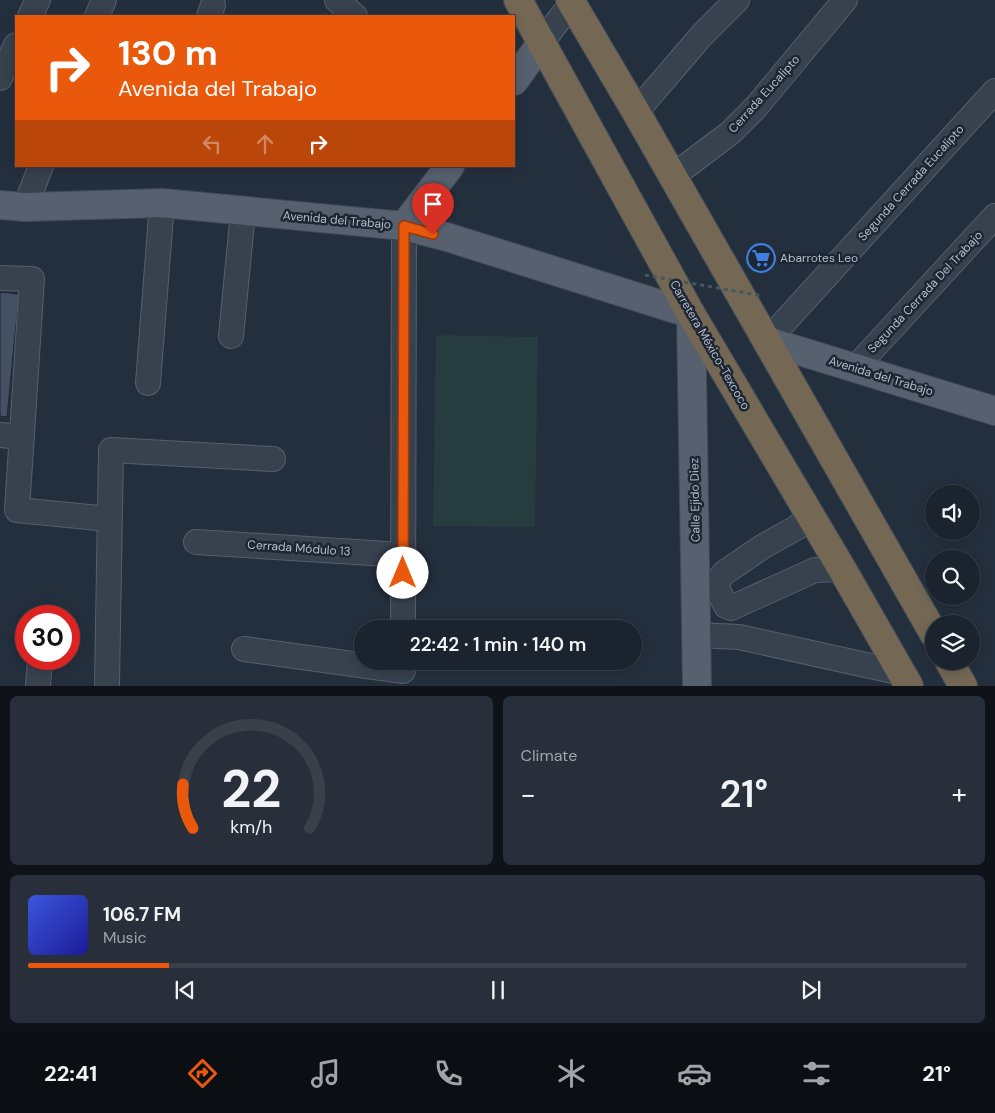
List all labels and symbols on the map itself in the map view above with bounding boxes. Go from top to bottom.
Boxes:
street label: Cerrada Eucalipto [725,52,803,136]
street label: Segunda Cerrada Eucalipto [855,122,967,244]
pin [412,183,454,234]
street label: Avenida del Trabajo [282,207,392,233]
street label: Segunda Cerrada Del Trabajo [864,227,986,357]
supermarket icon: Abarrotes Leo [746,243,776,273]
place label: Abarrotes Leo [780,250,858,266]
street label: Carretera México-Texcoco [666,277,754,413]
street label: Avenida del Trabajo [827,352,935,400]
street label: Calle Ejido Diez [686,458,704,542]
street label: Cerrada Módulo 13 [247,536,351,560]
position arrow [376,546,428,598]
speed limit sign: 30 [15,605,80,670]

